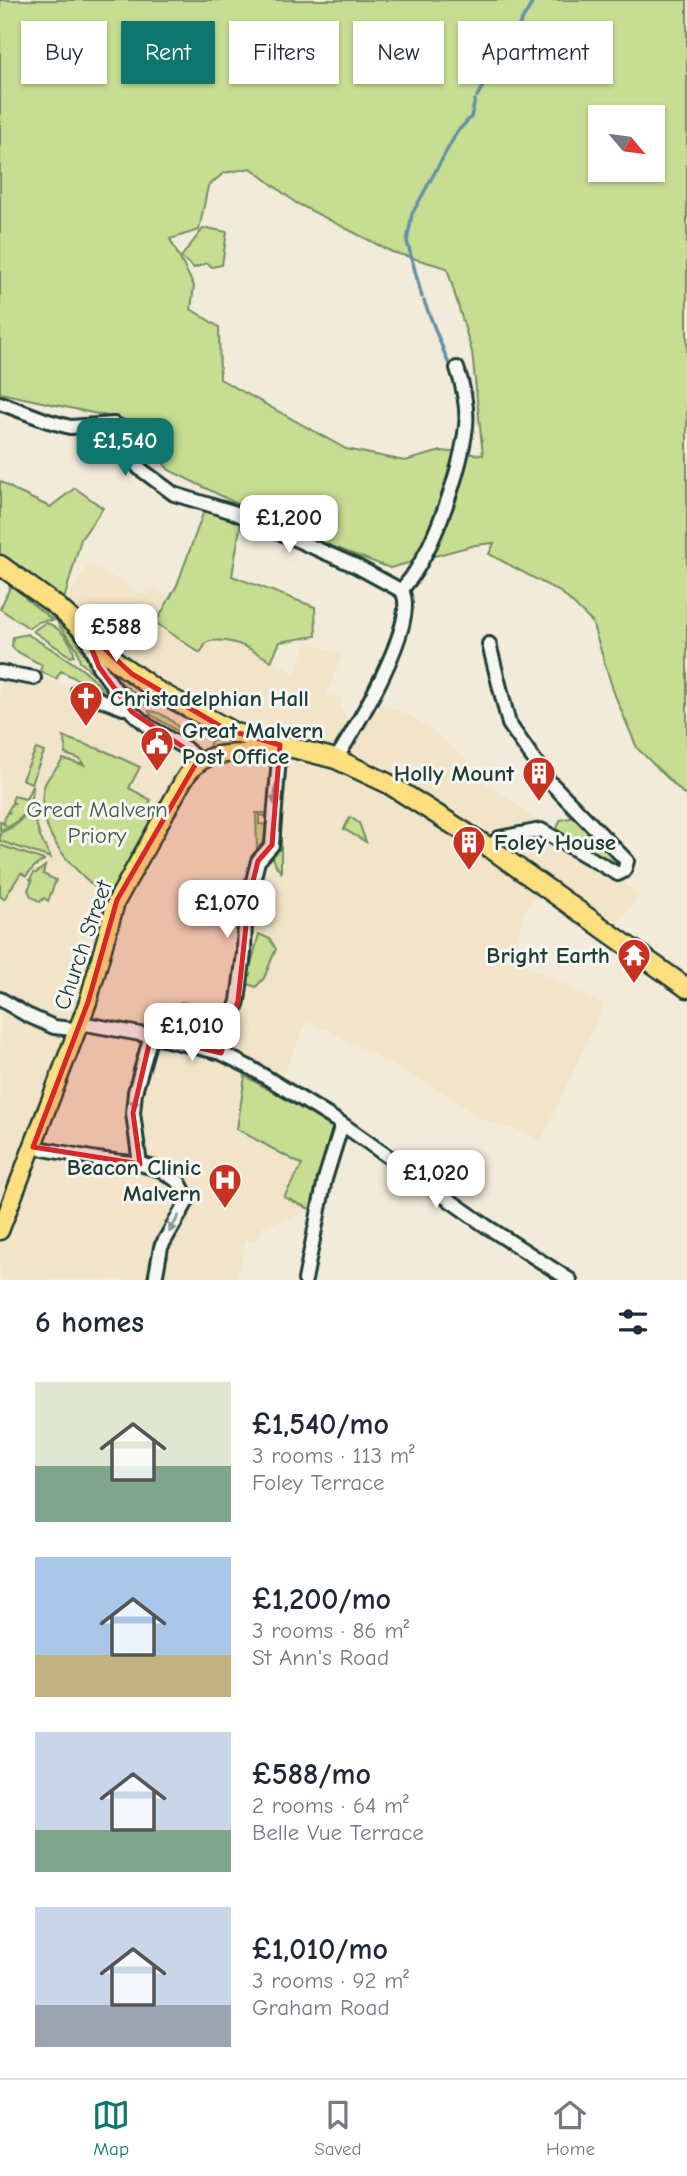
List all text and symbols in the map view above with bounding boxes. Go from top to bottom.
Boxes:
chip: Buy [21,21,107,84]
chip: Rent [121,21,215,84]
chip: Filters [229,21,339,84]
chip: New [353,21,444,84]
chip: Apartment [458,21,613,84]
north arrow [588,105,665,182]
map controls [588,105,665,182]
pin: £1,540 [68,419,182,478]
text: £1,540 [93,427,157,454]
pin: £1,200 [232,496,346,555]
text: £1,200 [256,504,322,531]
pin: £588 [75,604,157,664]
text: £588 [91,613,141,640]
church icon: Christadelphian Hall [67,679,105,728]
place label: Christadelphian Hall [110,685,309,712]
place label: Great Malvern Post Office [182,717,324,770]
public building icon: Great Malvern Post Office [138,724,176,773]
building icon: Holly Mount [520,754,558,803]
place label: Holly Mount [394,760,514,787]
one-way arrow [269,784,280,806]
park label: Great Malvern Priory [26,796,168,849]
building icon: Foley House [450,823,488,872]
place label: Foley House [494,829,616,856]
street label: Church Street [48,875,118,1013]
pin: £1,070 [170,880,284,940]
text: £1,070 [194,889,260,916]
temple icon: Bright Earth [615,936,653,985]
place label: Bright Earth [486,942,610,969]
pin: £1,010 [135,1004,249,1063]
text: £1,010 [160,1012,224,1039]
one-way arrow [129,1088,140,1110]
pin: £1,020 [379,1150,493,1210]
place label: Beacon Clinic Malvern [67,1154,201,1207]
text: £1,020 [403,1159,469,1186]
hospital icon: Beacon Clinic Malvern [206,1161,244,1210]
one-way arrow [167,1215,180,1234]
icon: filters [614,1303,652,1341]
text: 6 homes [35,1305,144,1340]
text: £1,540/mo [252,1407,389,1442]
icon: home [91,1410,175,1494]
text: 3 rooms · 113 m² [252,1442,415,1469]
text: Foley Terrace [252,1469,385,1496]
text: £1,200/mo [252,1582,391,1617]
icon: home [91,1585,175,1669]
text: 3 rooms · 86 m² [252,1617,409,1644]
text: St Ann's Road [252,1644,389,1671]
text: £588/mo [252,1757,371,1792]
icon: home [91,1760,175,1844]
text: 2 rooms · 64 m² [252,1792,409,1819]
text: Belle Vue Terrace [252,1819,424,1846]
text: £1,010/mo [252,1932,388,1967]
icon: home [91,1935,175,2019]
text: 3 rooms · 92 m² [252,1967,409,1994]
text: Graham Road [252,1994,390,2021]
tab: Map [92,2096,130,2160]
tab: Saved [314,2096,362,2160]
tab: Home [546,2096,595,2160]

